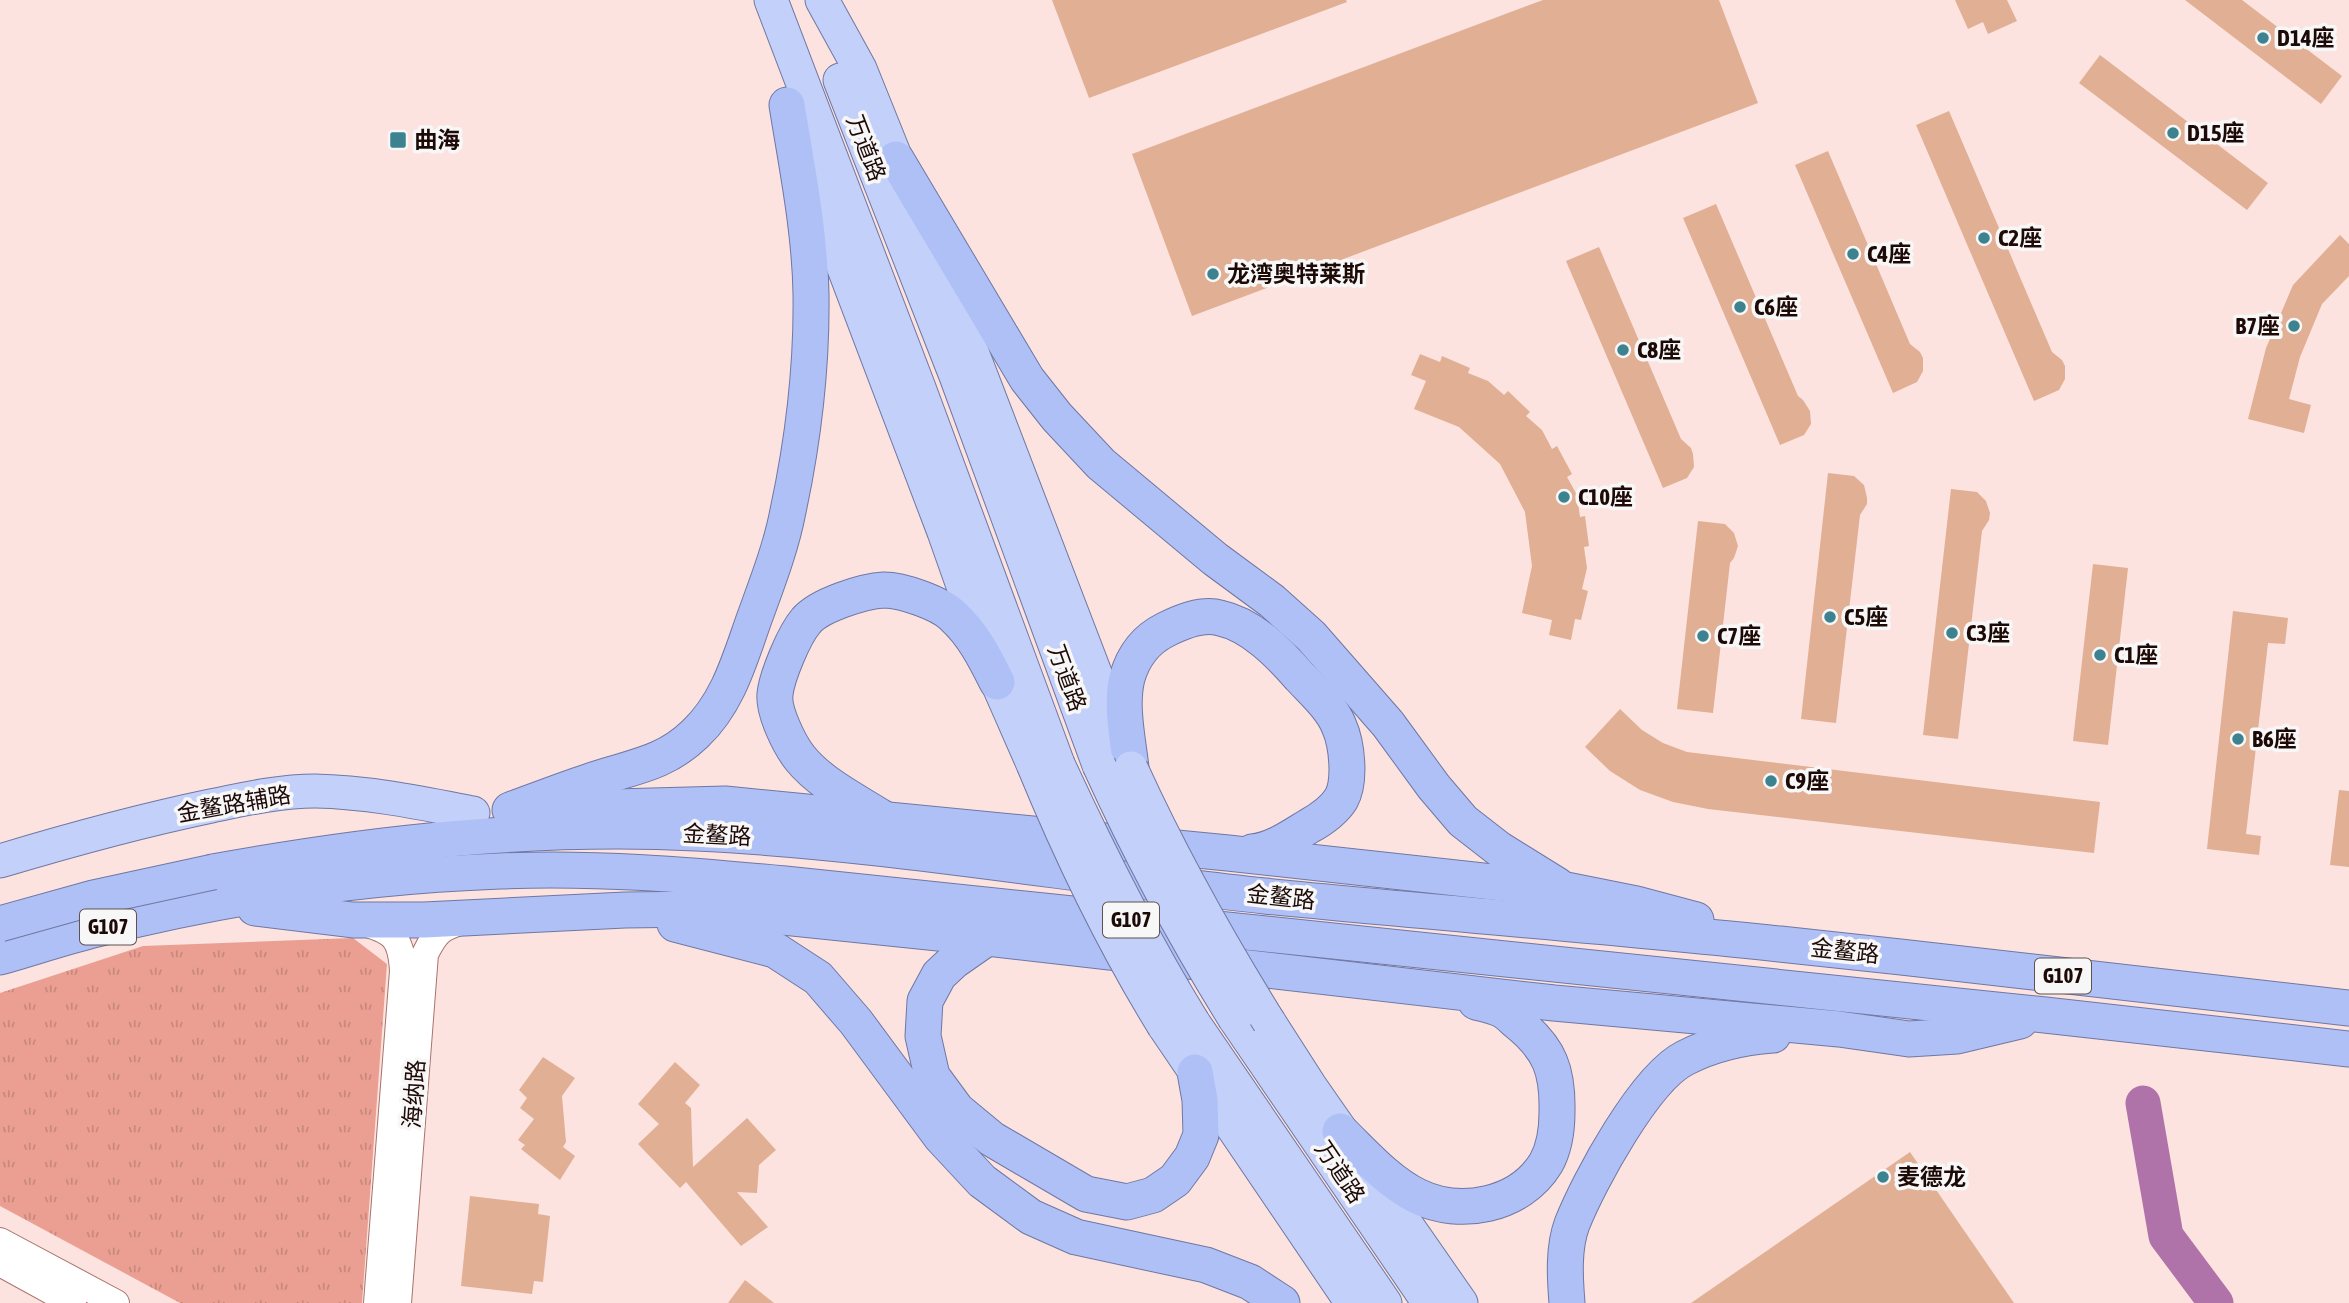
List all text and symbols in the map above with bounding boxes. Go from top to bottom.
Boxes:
place label: D14座 [2277,25,2335,51]
marker: D14座 [2255,30,2271,46]
street label: 万道路 [841,111,891,185]
place label: D15座 [2187,120,2245,146]
marker: D15座 [2165,125,2181,141]
place label: 曲海 [414,127,460,153]
marker: 曲海 [388,130,408,150]
place label: C2座 [1998,225,2042,251]
marker: C2座 [1976,230,1992,246]
place label: C4座 [1867,241,1911,267]
marker: C4座 [1845,246,1861,262]
place label: 龙湾奥特莱斯 [1227,261,1365,287]
marker: 龙湾奥特莱斯 [1205,266,1221,282]
place label: C6座 [1754,294,1798,320]
marker: C6座 [1732,299,1748,315]
place label: B7座 [2235,313,2280,339]
marker: B7座 [2286,318,2302,334]
place label: C8座 [1637,337,1681,363]
marker: C8座 [1615,342,1631,358]
place label: C10座 [1578,484,1633,510]
marker: C10座 [1556,489,1572,505]
place label: C5座 [1844,604,1888,630]
marker: C5座 [1822,609,1838,625]
place label: C3座 [1966,620,2010,646]
place label: C7座 [1717,623,1761,649]
marker: C3座 [1944,625,1960,641]
marker: C7座 [1695,628,1711,644]
street label: 万道路 [1043,641,1091,715]
place label: C1座 [2114,642,2158,668]
marker: C1座 [2092,647,2108,663]
place label: B6座 [2252,726,2297,752]
marker: B6座 [2230,731,2246,747]
place label: C9座 [1785,768,1829,794]
marker: C9座 [1763,773,1779,789]
street label: 金鳌路辅路 [175,781,293,827]
street label: 金鳌路 [682,820,752,850]
street label: 金鳌路 [1245,880,1317,914]
road number: G107 [1103,902,1159,937]
road number: G107 [80,909,136,944]
street label: 金鳌路 [1809,934,1881,968]
road number: G107 [2035,958,2091,993]
street label: 海纳路 [399,1059,429,1129]
street label: 万道路 [1310,1136,1370,1208]
place label: 麦德龙 [1897,1164,1966,1190]
marker: 麦德龙 [1875,1169,1891,1185]

